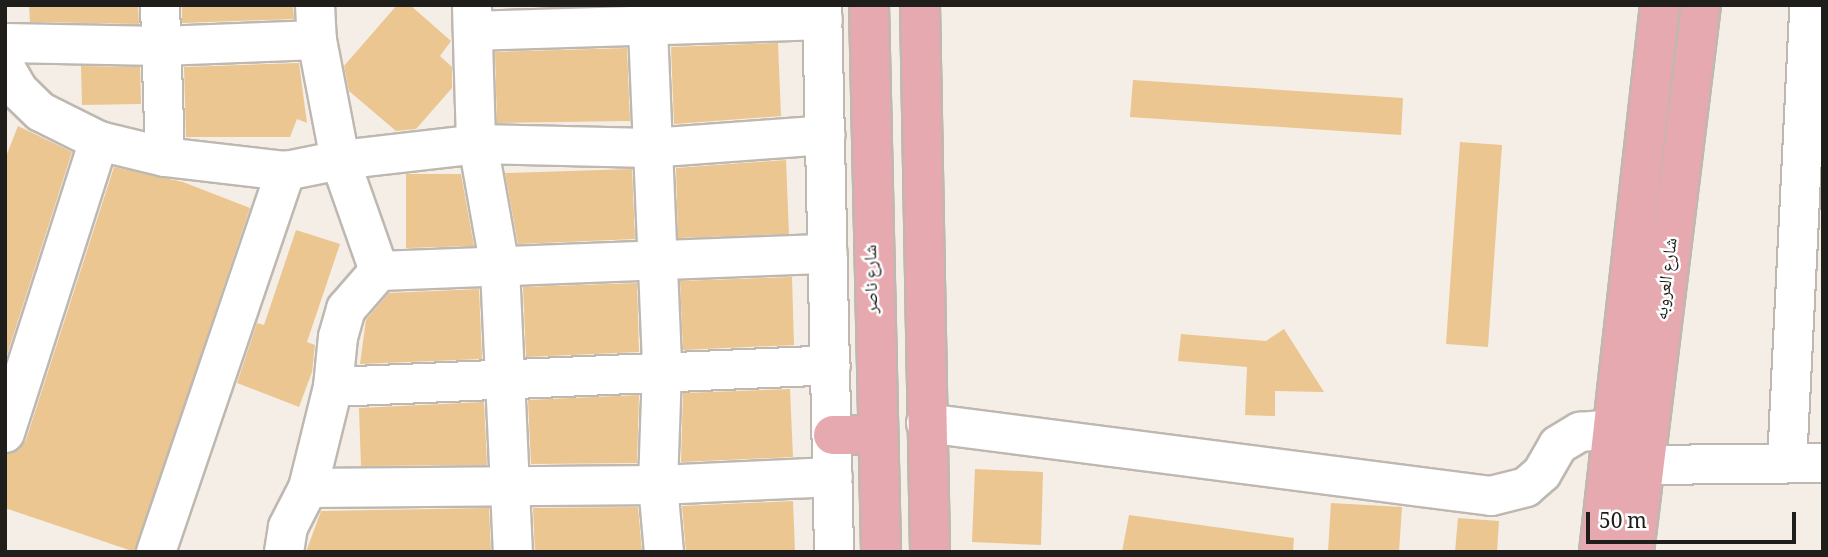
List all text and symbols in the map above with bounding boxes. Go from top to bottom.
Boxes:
street label: شارع العروبه [1652,237,1684,321]
street label: شارع ناصر [862,244,884,314]
scale bar [1590,498,1800,542]
text: 50 m [1599,506,1647,541]

